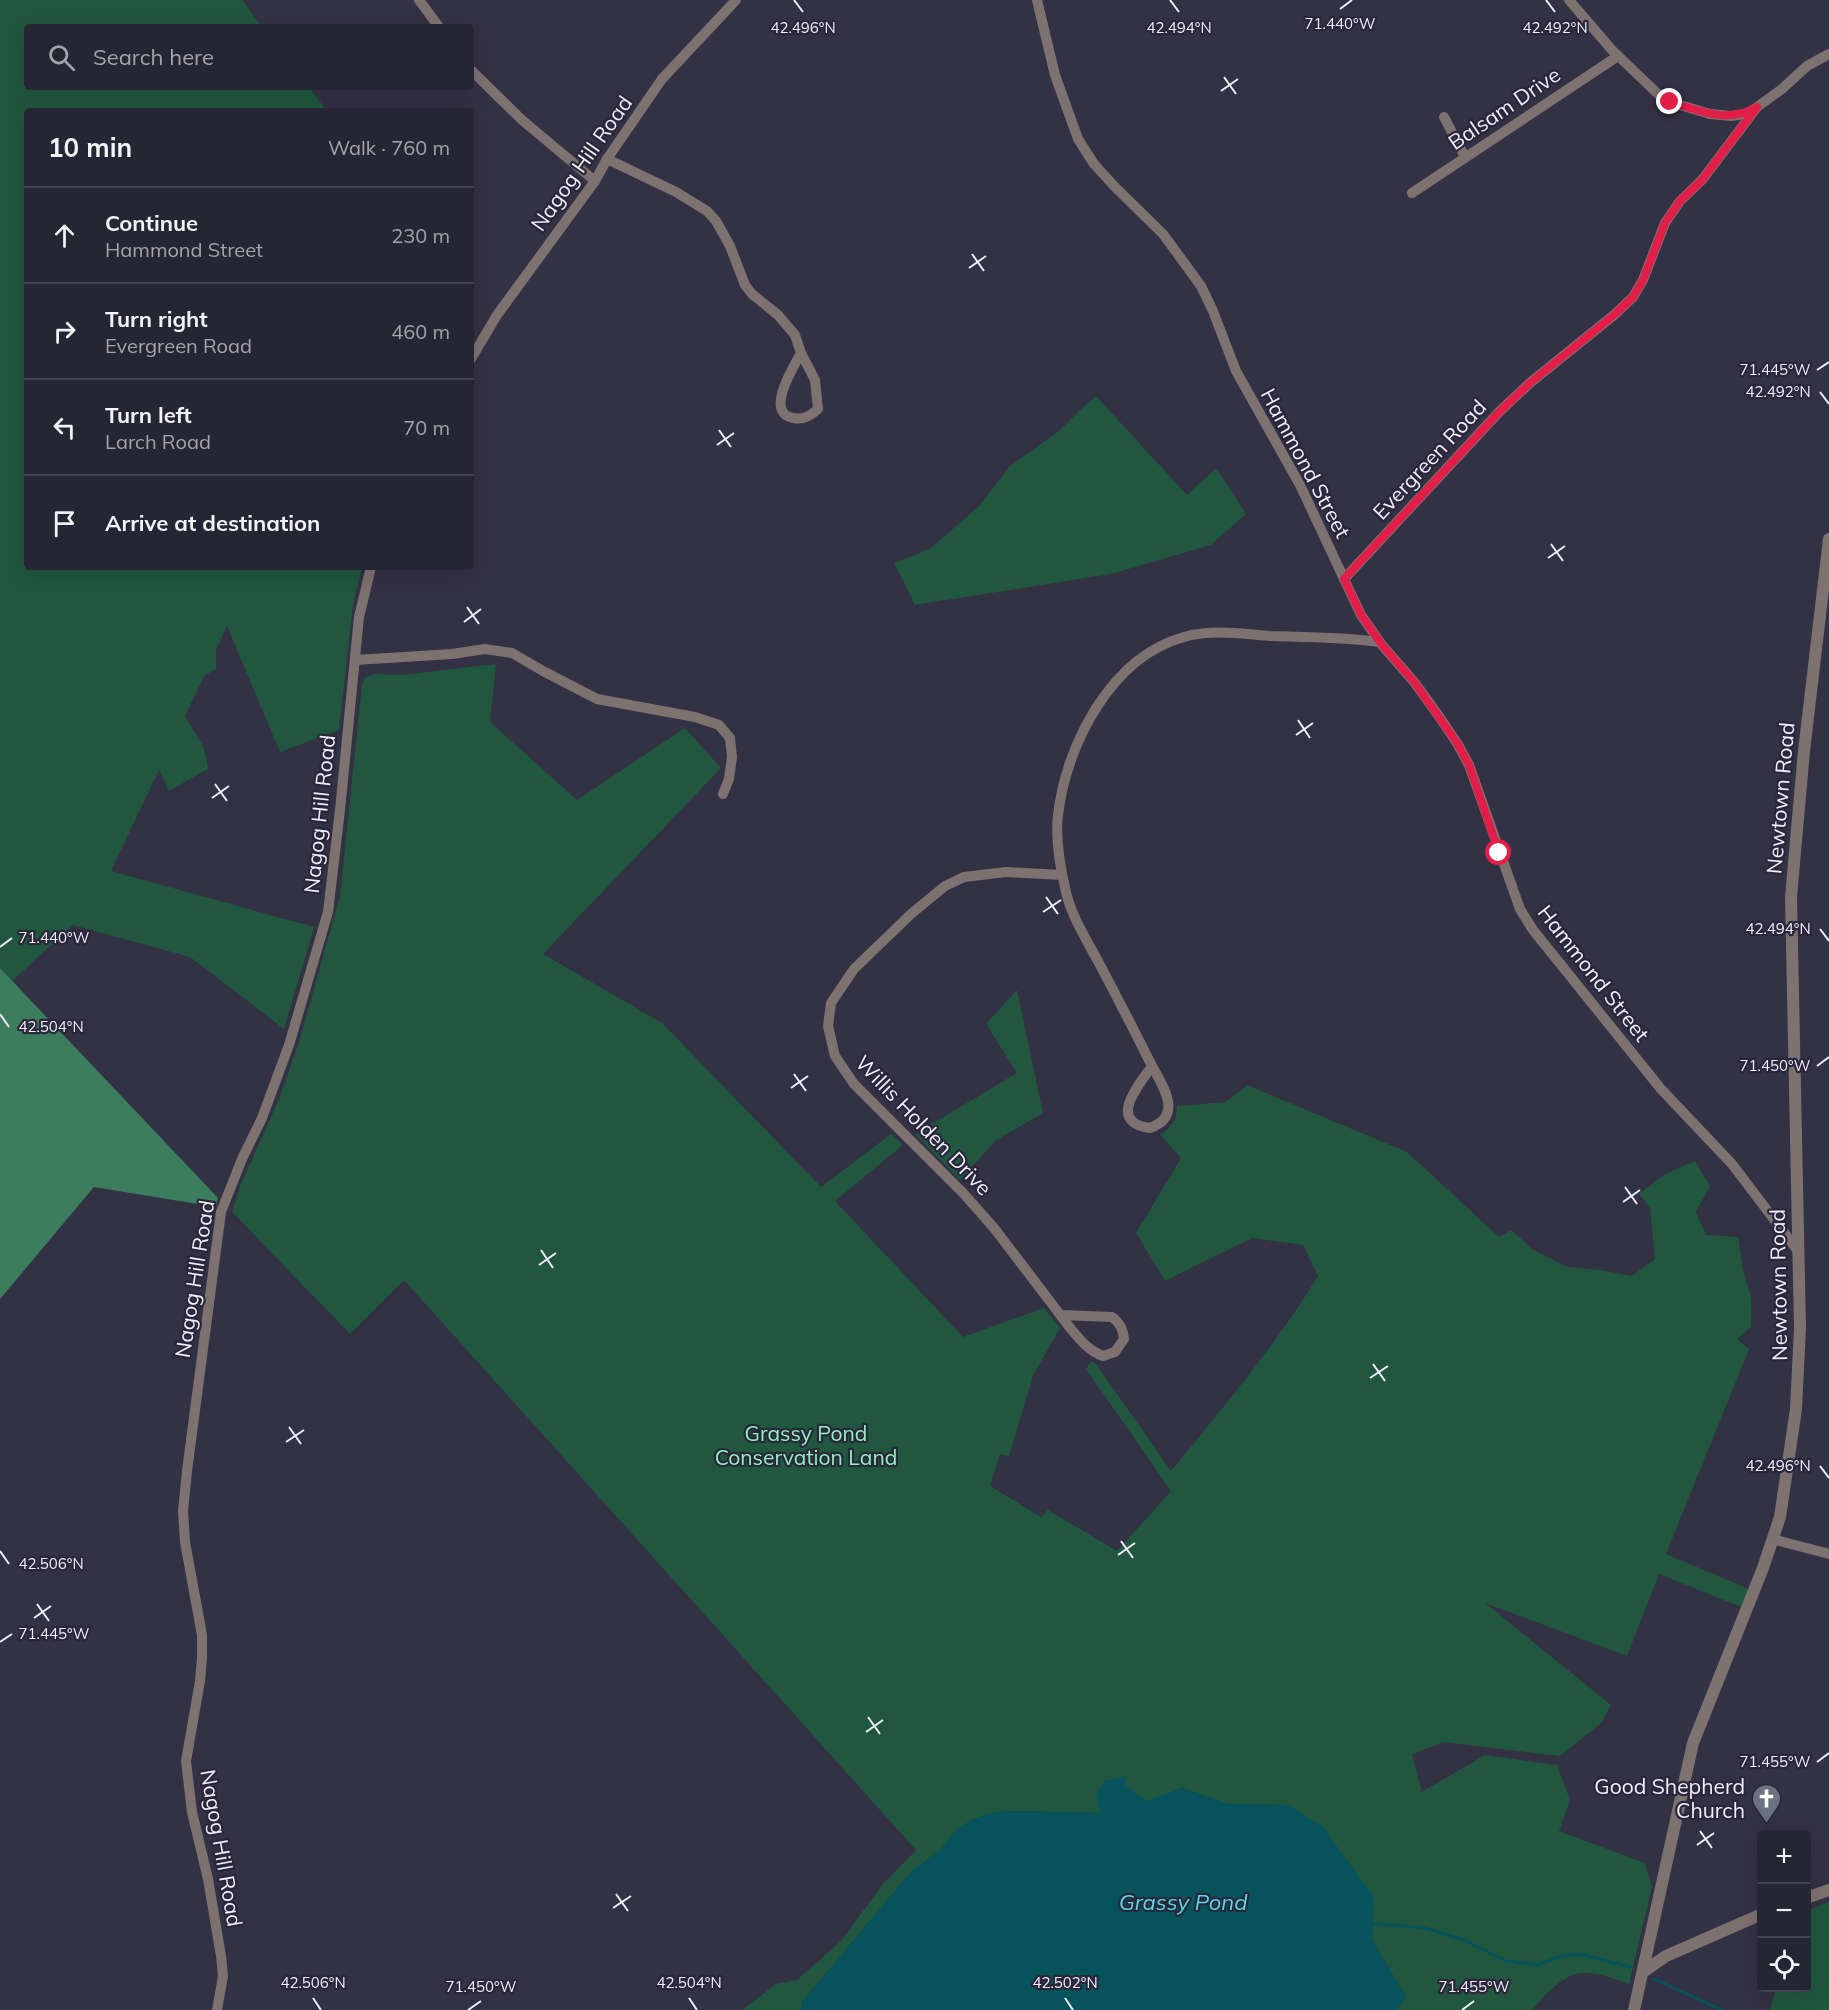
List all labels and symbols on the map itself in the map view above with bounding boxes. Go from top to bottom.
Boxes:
text: 71.440°W [1305,14,1376,33]
text: 42.496°N [770,18,836,37]
text: 42.494°N [1146,18,1212,37]
text: 42.492°N [1522,18,1588,37]
street label: Balsam Drive [1443,61,1565,155]
route end [1656,88,1682,114]
street label: Nagog Hill Road [525,90,637,236]
text: 71.445°W [1740,360,1811,379]
text: 42.492°N [1745,382,1811,401]
street label: Hammond Street [1256,384,1356,542]
street label: Evergreen Road [1367,394,1491,524]
street label: Newtown Road [1760,721,1800,875]
street label: Nagog Hill Road [298,734,340,894]
route start [1485,839,1511,865]
street label: Hammond Street [1533,900,1655,1046]
text: 42.494°N [1745,919,1811,938]
text: 71.440°W [19,928,90,947]
text: 42.504°N [18,1017,84,1036]
street label: Willis Holden Drive [850,1049,998,1201]
text: 71.450°W [1740,1056,1811,1075]
street label: Nagog Hill Road [169,1198,219,1360]
street label: Newtown Road [1764,1209,1792,1361]
park label: Grassy Pond Conservation Land [715,1420,897,1470]
text: 42.496°N [1745,1456,1811,1475]
text: 42.506°N [18,1554,84,1573]
text: 71.445°W [19,1624,90,1643]
text: 71.455°W [1740,1752,1811,1771]
street label: Nagog Hill Road [195,1767,249,1929]
place label: Good Shepherd Church [1594,1773,1745,1823]
church icon: Good Shepherd Church [1750,1782,1782,1824]
water label: Grassy Pond [1119,1888,1248,1916]
text: 42.506°N [280,1973,346,1992]
text: 42.504°N [656,1973,722,1992]
text: 42.502°N [1032,1973,1098,1992]
text: 71.450°W [446,1977,517,1996]
text: 71.455°W [1439,1977,1510,1996]

